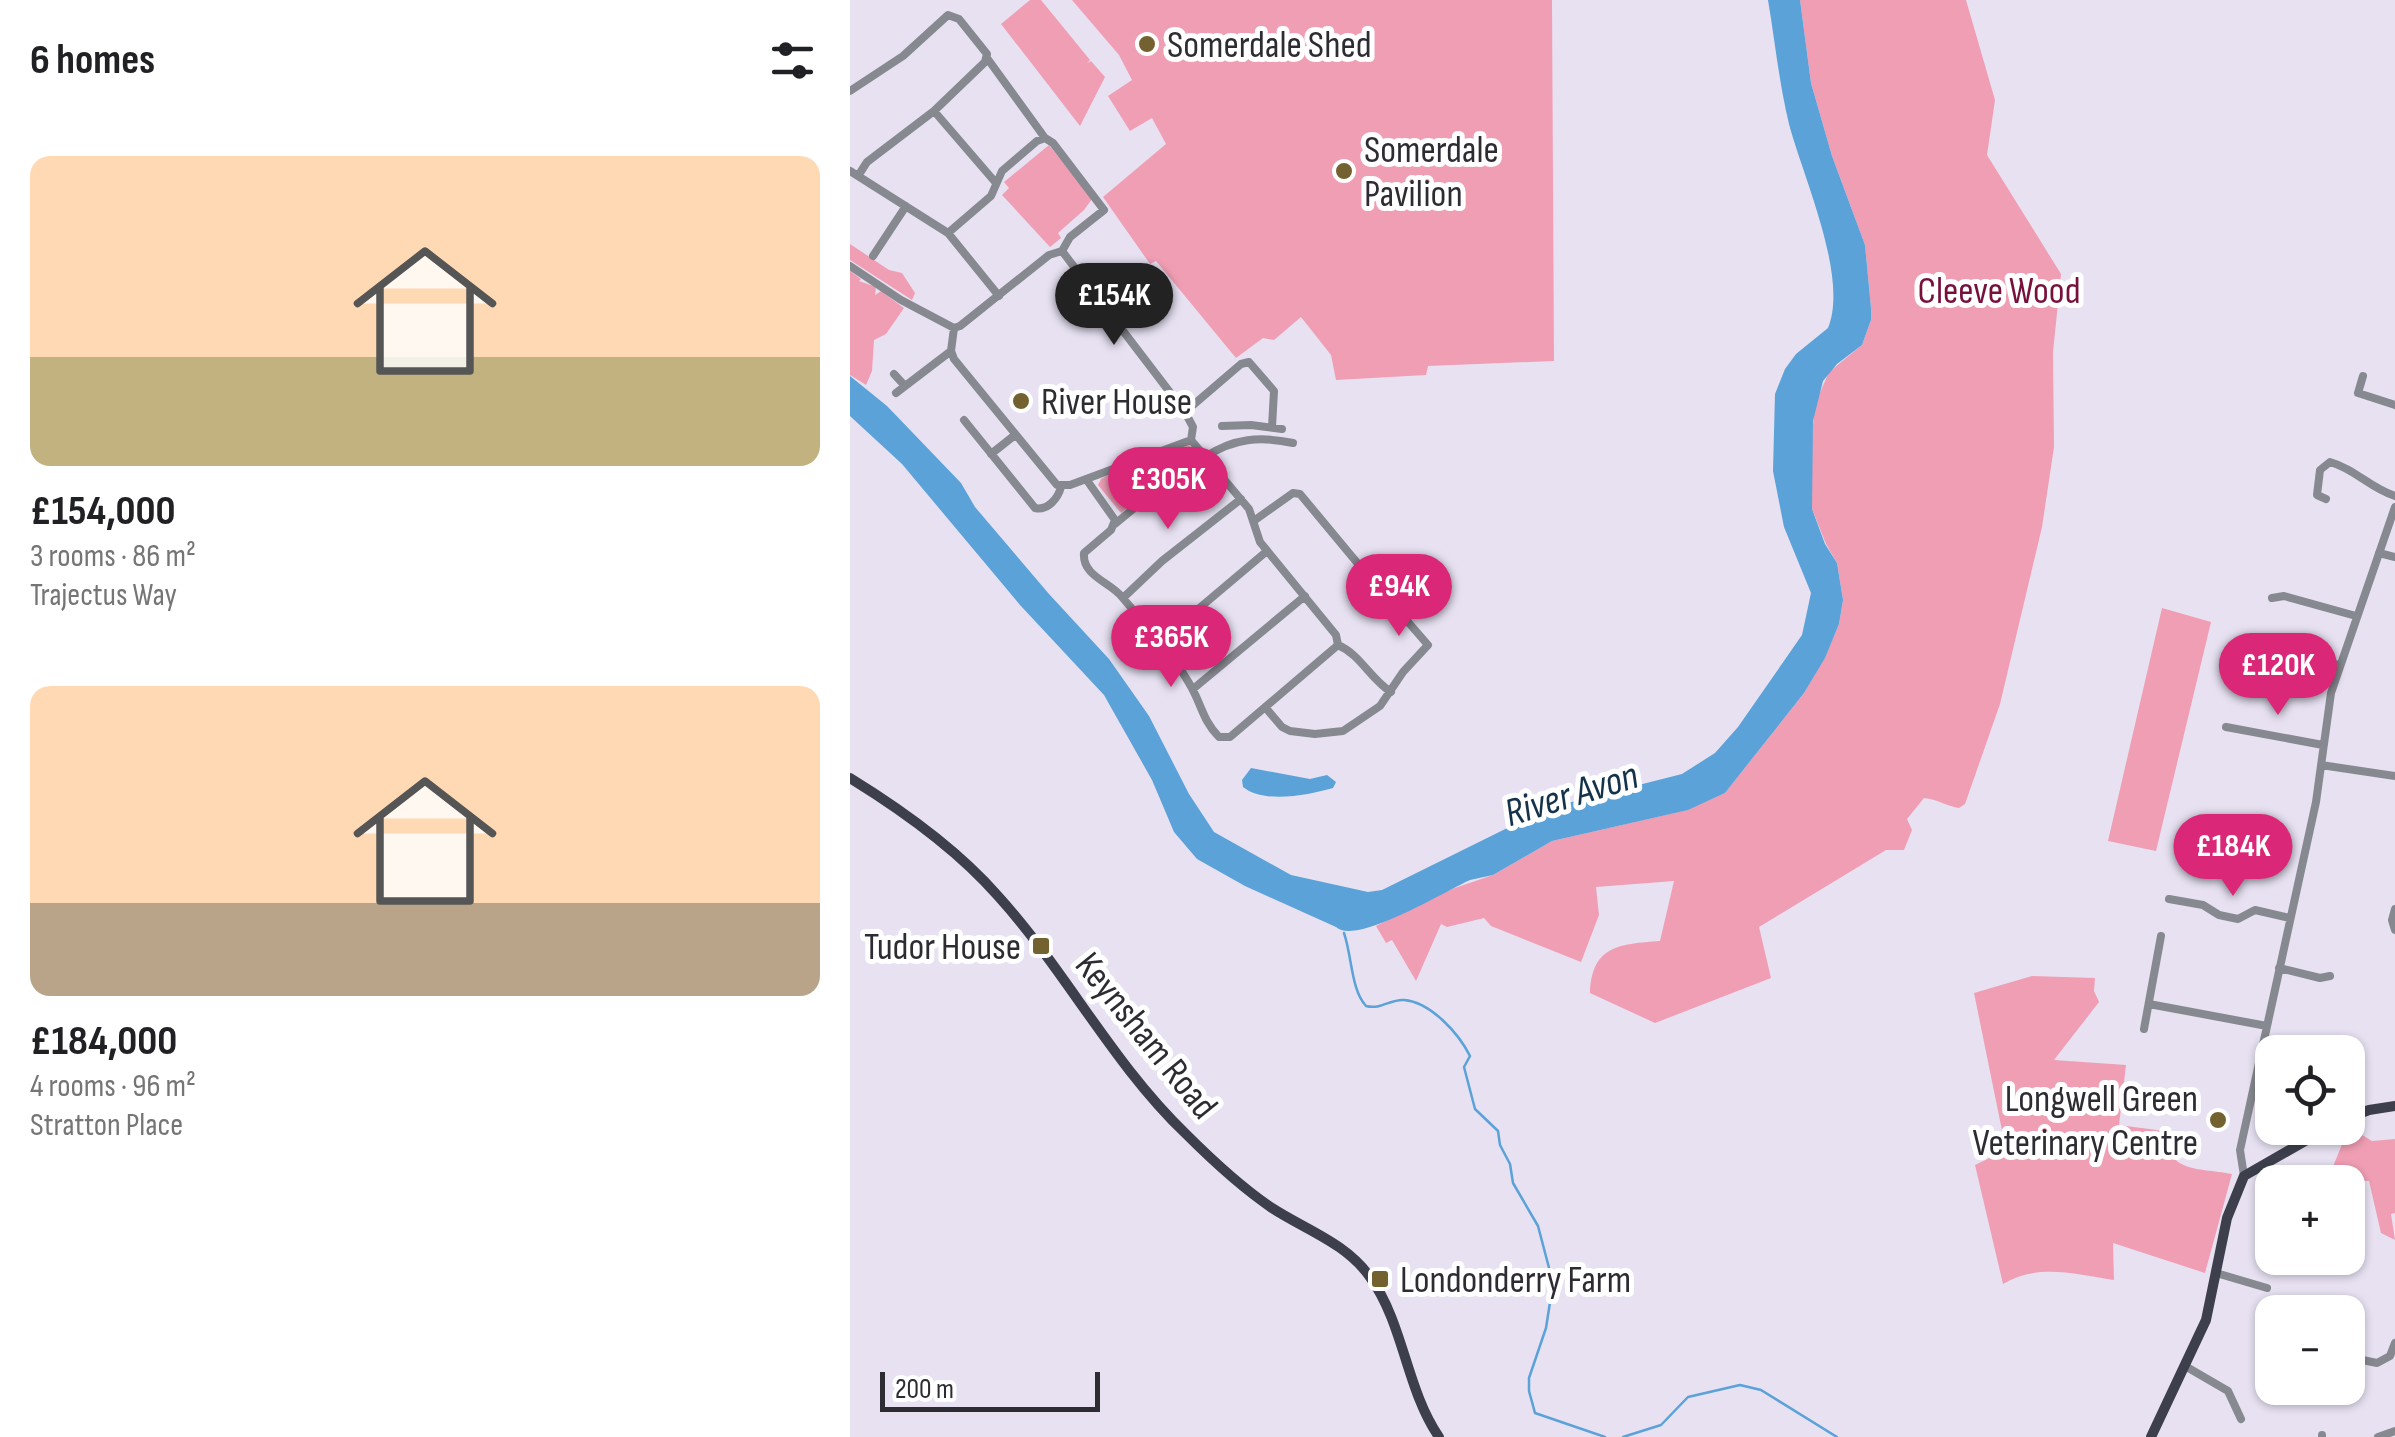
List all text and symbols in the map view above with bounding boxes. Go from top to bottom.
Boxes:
place label: Somerdale Shed [1167,23,1372,68]
icon: filters [765,33,820,88]
marker: Somerdale Shed [1136,33,1158,55]
text: 6 homes [30,35,155,86]
place label: Somerdale Pavilion [1364,128,1499,217]
marker: Somerdale Pavilion [1333,160,1355,182]
icon: home [335,221,515,401]
pin: £154K [1044,263,1184,348]
park label: Cleeve Wood [1918,269,2080,314]
text: £154K [1077,276,1151,315]
place label: River House [1041,380,1192,425]
marker: River House [1010,390,1032,412]
pin: £305K [1098,447,1238,532]
text: £305K [1130,460,1206,499]
text: £154,000 [30,486,175,537]
text: 3 rooms · 86 m² [30,537,196,576]
pin: £94K [1340,554,1458,639]
text: £94K [1368,567,1430,606]
text: Trajectus Way [30,576,177,615]
pin: £365K [1101,605,1241,690]
text: £365K [1133,618,1209,657]
pin: £120K [2208,633,2348,718]
text: £120K [2241,646,2315,685]
icon: home [335,751,515,931]
water label: River Avon [1499,752,1644,838]
pin: £184K [2163,814,2303,899]
text: £184K [2195,827,2271,866]
place label: Tudor House [864,925,1021,970]
marker: Tudor House [1030,935,1052,957]
street label: Keynsham Road [1065,944,1226,1128]
text: £184,000 [30,1016,177,1067]
map controls [2255,1035,2365,1405]
button: locate [2255,1035,2365,1145]
text: 4 rooms · 96 m² [30,1067,196,1106]
place label: Longwell Green Veterinary Centre [1973,1077,2198,1166]
text: Stratton Place [30,1106,183,1145]
marker: Longwell Green Veterinary Centre [2207,1109,2229,1131]
button: + [2255,1165,2365,1275]
place label: Londonderry Farm [1400,1258,1631,1303]
marker: Londonderry Farm [1369,1268,1391,1290]
button: − [2255,1295,2365,1405]
scale bar [880,1367,1100,1412]
text: 200 m [895,1373,954,1406]

